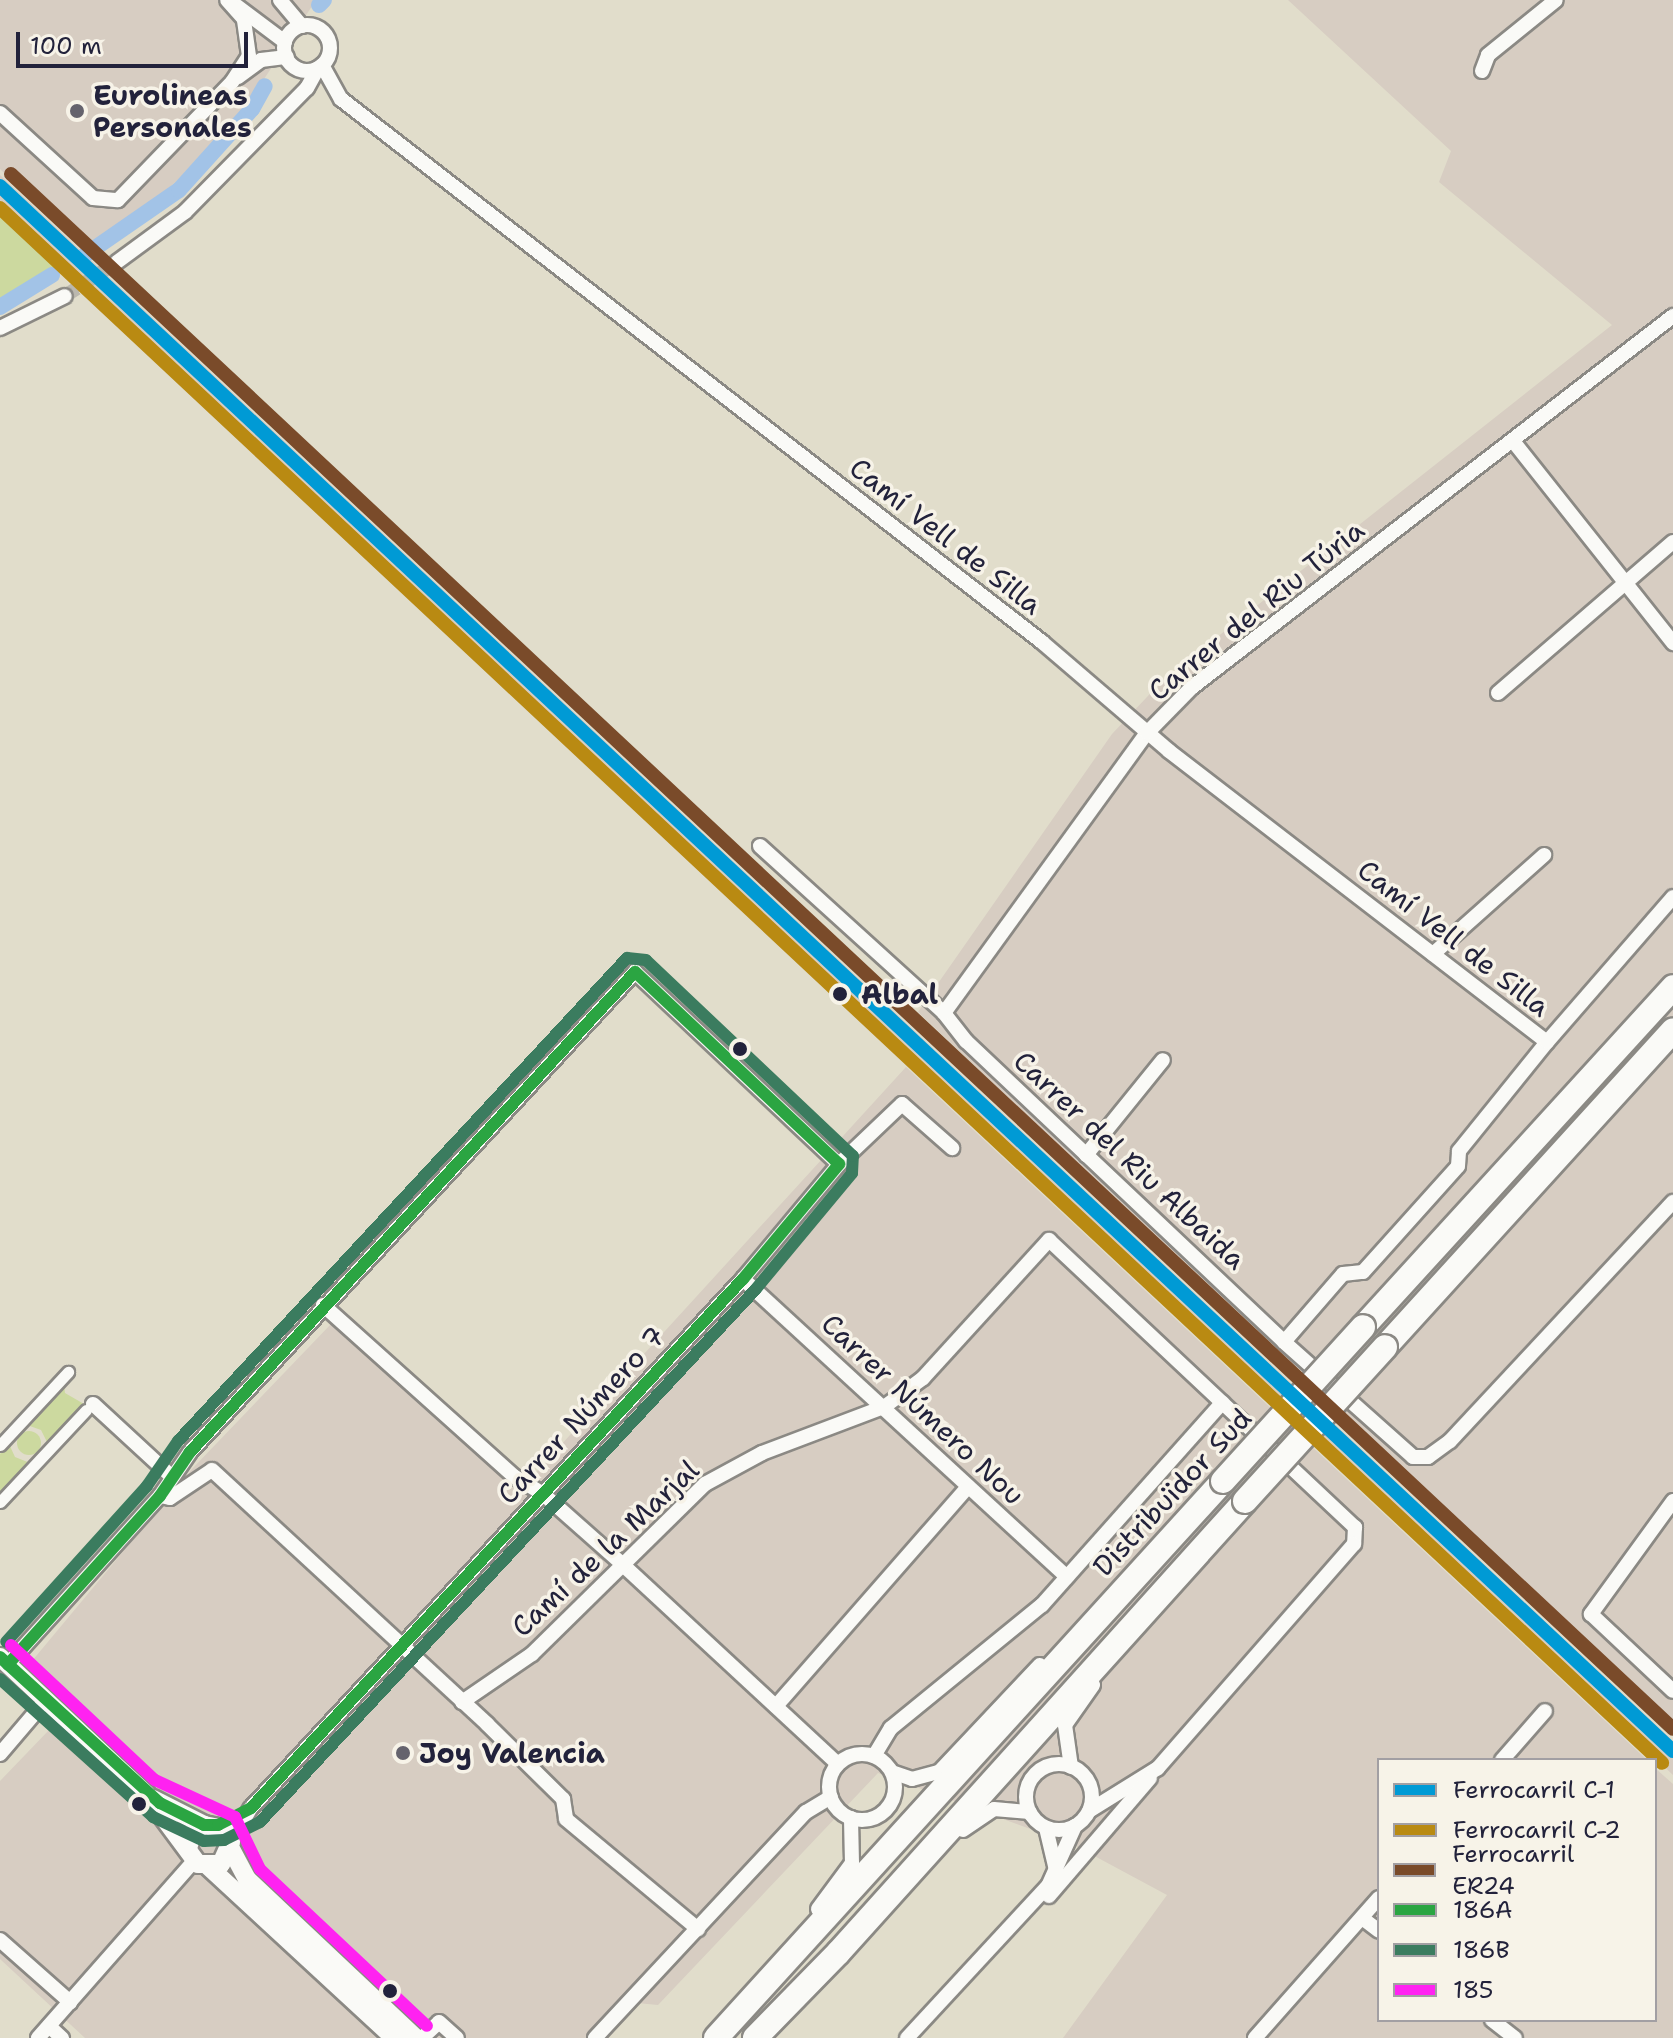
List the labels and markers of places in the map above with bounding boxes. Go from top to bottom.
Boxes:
place label: Eurolineas Personales [93,78,252,144]
marker: Eurolineas Personales [68,102,86,120]
place label: Albal [861,977,938,1011]
marker: Albal [826,980,854,1008]
unlabelled marker [732,1041,748,1057]
place label: Joy Valencia [419,1736,605,1770]
marker: Joy Valencia [394,1744,412,1762]
unlabelled marker [131,1796,147,1812]
unlabelled marker [382,1983,398,1999]

